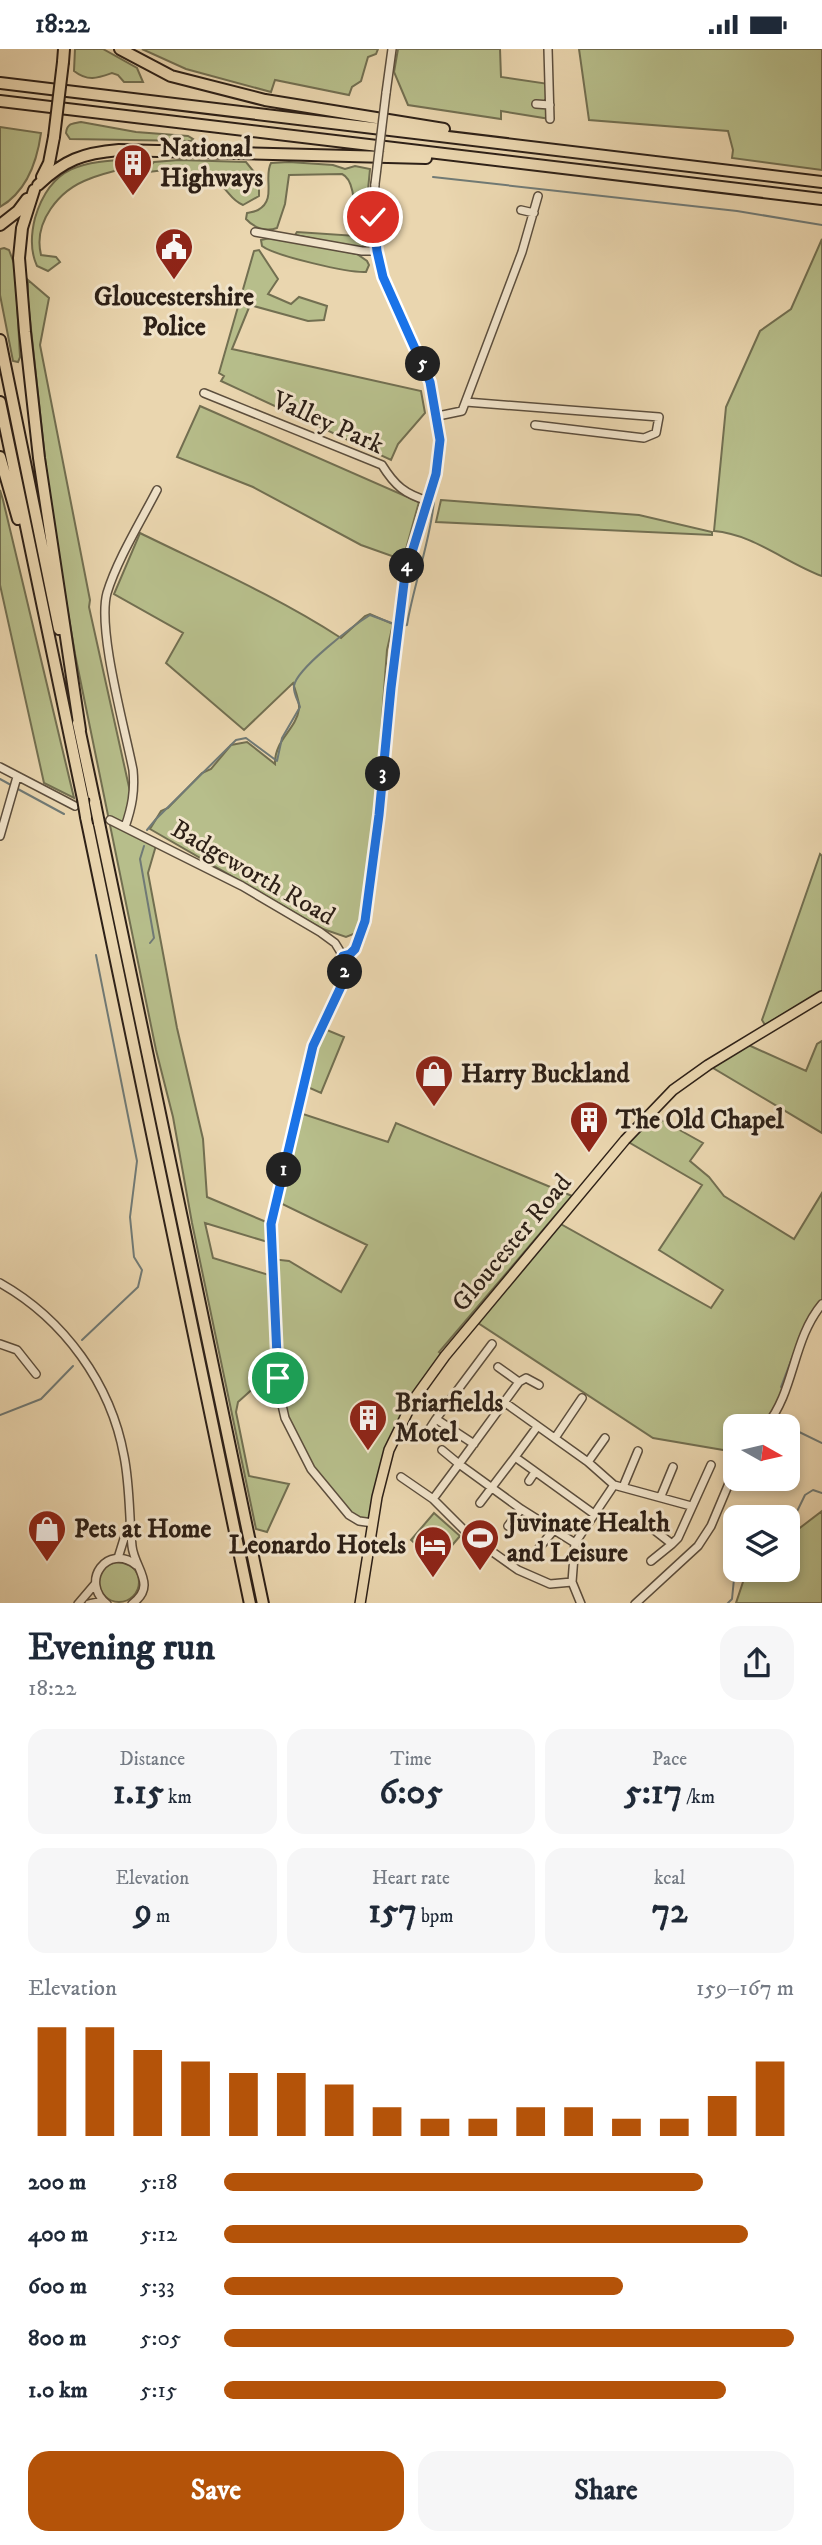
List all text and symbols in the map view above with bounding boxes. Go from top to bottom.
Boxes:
text: 18:22 [35,8,90,41]
place label: National Highways [160,132,264,195]
building icon: National Highways [112,142,154,197]
pin [343,187,403,247]
icon: check [354,198,392,236]
public building icon: Gloucestershire Police [153,226,195,281]
place label: Gloucestershire Police [94,281,254,344]
pin: 5 [406,347,440,381]
text: 5 [418,352,427,375]
street label: Valley Park [266,383,389,462]
pin: 4 [390,549,424,583]
text: 4 [401,554,412,577]
pin: 3 [366,757,400,791]
text: 3 [379,762,386,785]
street label: Badgeworth Road [165,813,341,933]
pin: 2 [328,955,362,989]
text: 2 [340,960,349,983]
shop icon: Harry Buckland [413,1053,455,1108]
place label: Harry Buckland [461,1058,631,1091]
building icon: The Old Chapel [568,1099,610,1154]
place label: The Old Chapel [615,1104,785,1137]
pin: 1 [266,1153,302,1187]
text: 1 [280,1158,287,1181]
street label: Gloucester Road [445,1167,579,1319]
pin [248,1348,308,1408]
icon: arrive [259,1359,297,1397]
place label: Briarfields Motel [395,1387,504,1450]
building icon: Briarfields Motel [347,1397,389,1452]
north arrow [723,1414,800,1491]
map controls [723,1414,800,1582]
button: layers [723,1505,800,1582]
place label: Juvinate Health and Leisure [504,1507,670,1570]
shop icon: Pets at Home [26,1508,68,1563]
place label: Pets at Home [74,1513,212,1546]
sports icon: Juvinate Health and Leisure [459,1517,501,1572]
hotel icon: Leonardo Hotels [412,1524,454,1579]
place label: Leonardo Hotels [229,1529,406,1562]
text: Evening run [28,1624,215,1672]
button: share [720,1626,794,1700]
text: 18:22 [28,1674,77,1703]
text: Distance [120,1748,185,1771]
text: Time [390,1748,432,1771]
text: Pace [652,1748,687,1771]
text: 1.15 [113,1771,164,1815]
text: 6:05 [379,1771,443,1815]
text: 5:17 [624,1771,682,1815]
text: km [164,1786,192,1809]
text: /km [682,1786,715,1809]
text: Elevation [116,1867,189,1890]
text: Heart rate [372,1867,450,1890]
text: kcal [654,1867,685,1890]
text: 9 [134,1890,152,1934]
text: 157 [368,1890,417,1934]
text: 72 [652,1890,687,1934]
text: m [152,1905,170,1928]
text: bpm [417,1905,454,1928]
text: Elevation [28,1974,117,2003]
text: 159–167 m [696,1974,794,2003]
text: 200 m [28,2168,86,2197]
text: 5:18 [140,2168,177,2197]
text: 400 m [28,2220,88,2249]
text: 5:12 [140,2220,177,2249]
text: 600 m [28,2272,87,2301]
text: 5:33 [140,2272,175,2301]
text: 800 m [28,2324,86,2353]
text: 5:05 [140,2324,181,2353]
text: 1.0 km [28,2376,88,2405]
text: 5:15 [140,2376,177,2405]
button: Save [28,2451,404,2531]
button: Share [418,2451,794,2531]

